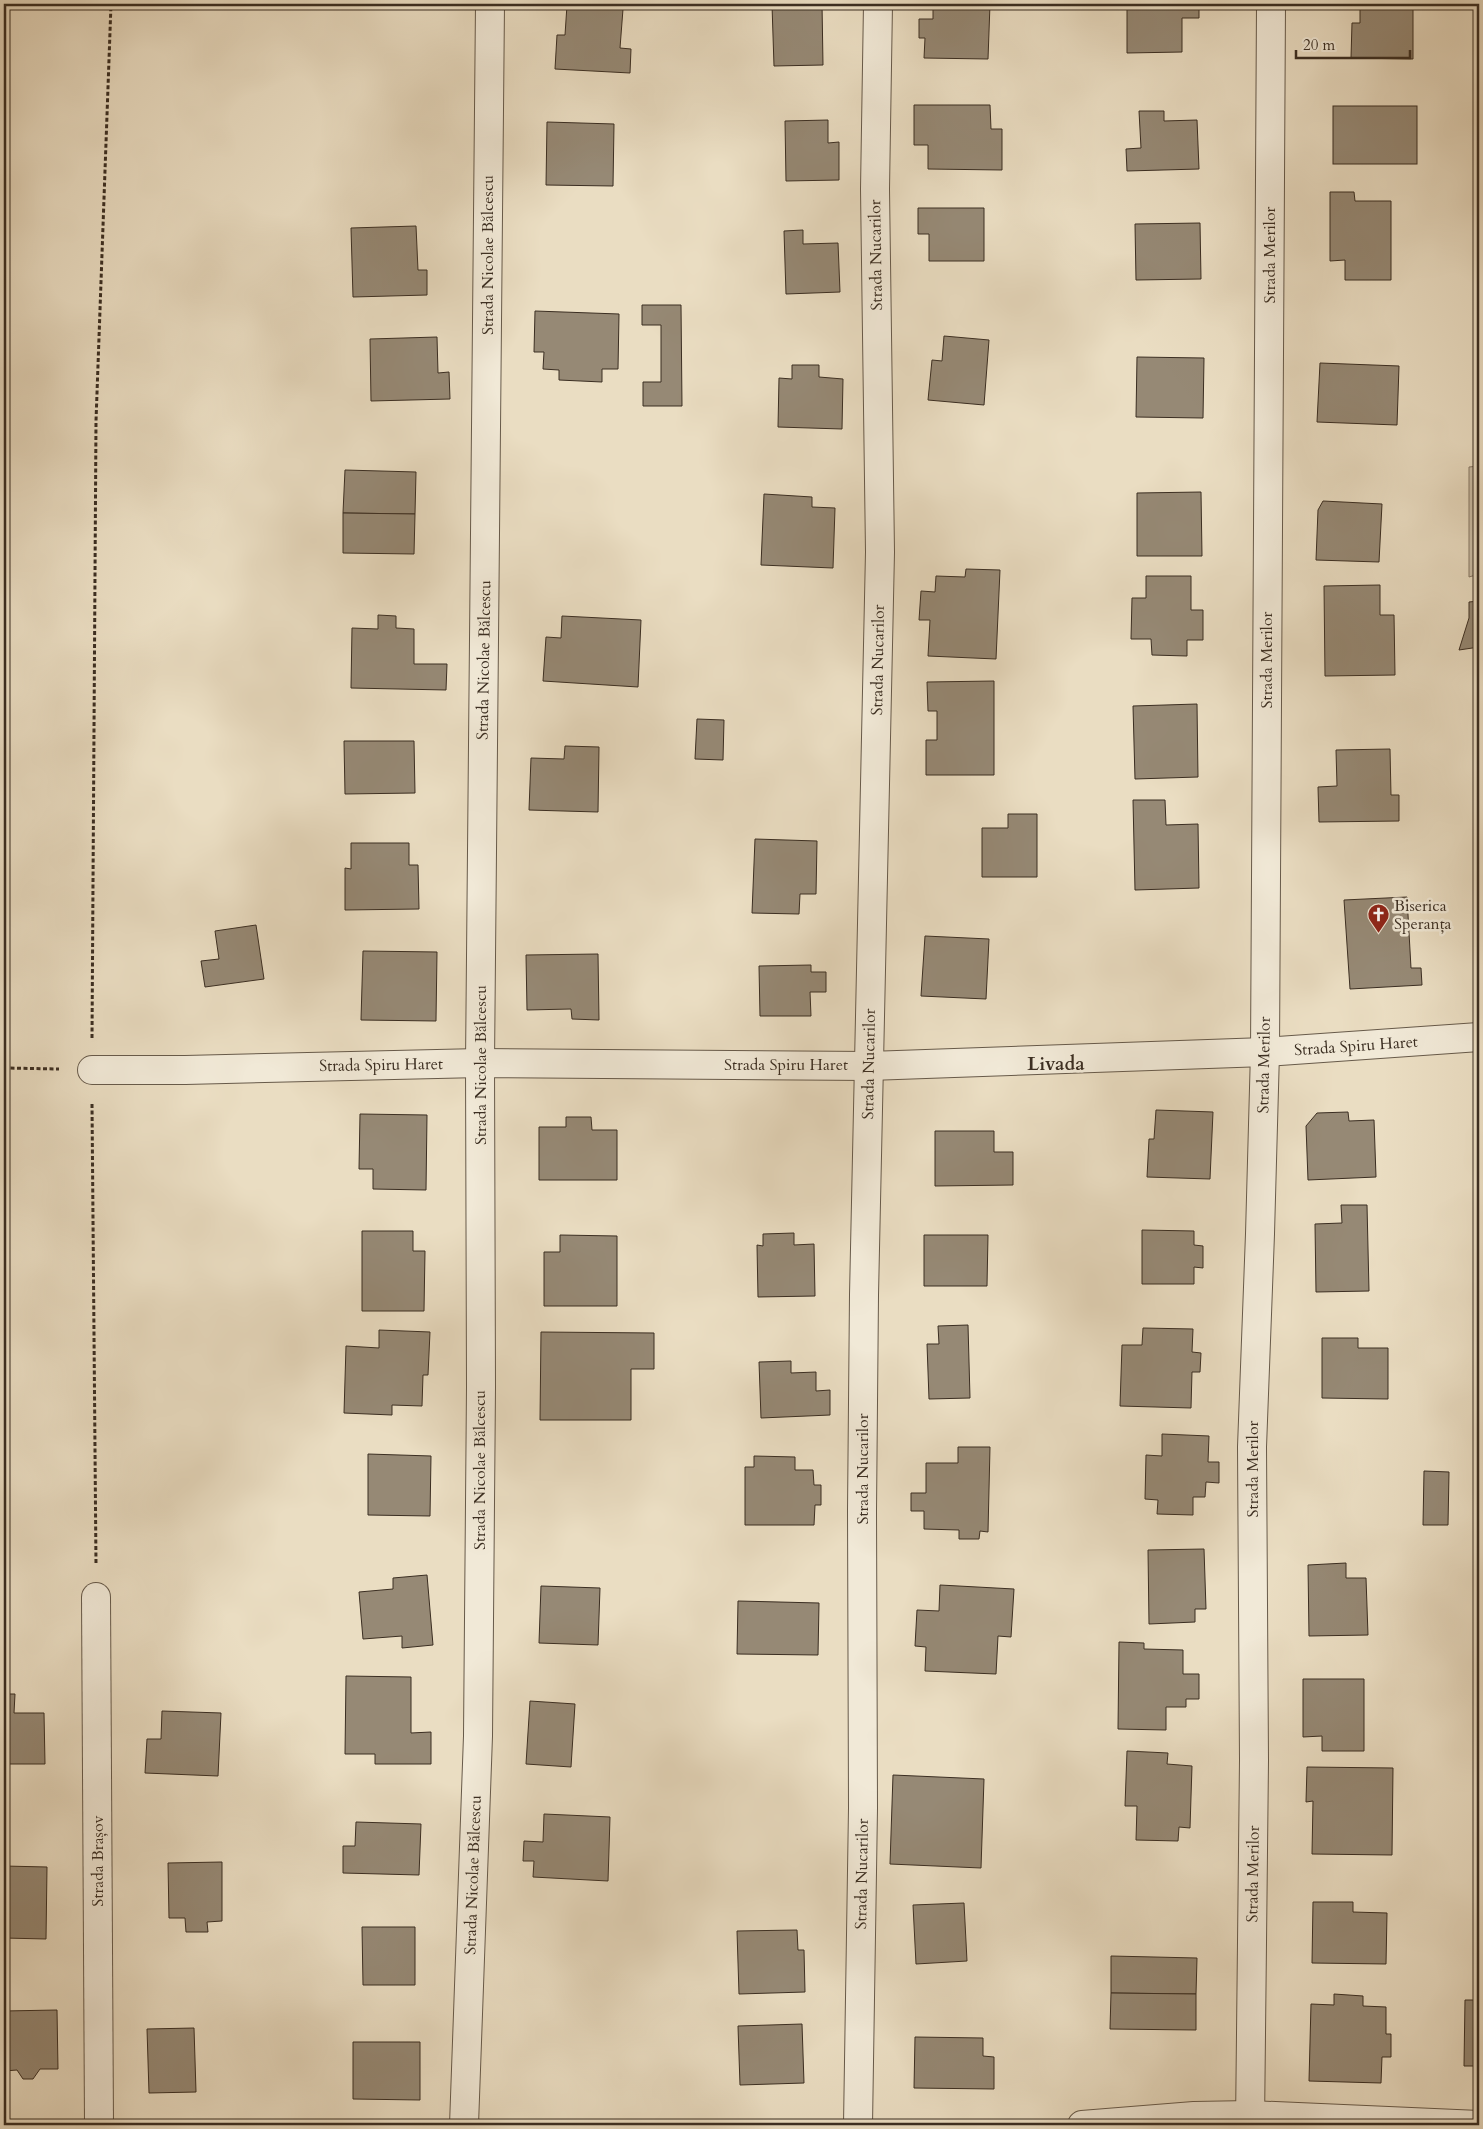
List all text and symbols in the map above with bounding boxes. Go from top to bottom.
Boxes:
scale bar [1296,28,1409,60]
text: 20 m [1303,35,1335,55]
street label: Strada Nicolae Bălcescu [477,175,499,335]
street label: Strada Nucarilor [864,199,888,311]
street label: Strada Merilor [1259,206,1281,303]
street label: Strada Nicolae Bălcescu [472,580,496,740]
street label: Strada Nucarilor [866,604,890,716]
street label: Strada Merilor [1256,611,1278,708]
place label: Biserica Speranţa [1394,895,1452,935]
church icon: Biserica Speranţa [1366,903,1390,934]
street label: Strada Nicolae Bălcescu [470,985,492,1145]
street label: Strada Nucarilor [857,1008,881,1120]
street label: Strada Merilor [1252,1016,1276,1114]
street label: Strada Spiru Haret [1293,1031,1419,1061]
district label: Livada [1027,1051,1085,1077]
street label: Strada Spiru Haret [319,1053,443,1077]
street label: Strada Spiru Haret [724,1054,848,1076]
street label: Strada Nicolae Bălcescu [469,1390,491,1550]
street label: Strada Nucarilor [852,1413,874,1525]
street label: Strada Merilor [1242,1420,1264,1517]
street label: Strada Nicolae Bălcescu [459,1794,487,1955]
street label: Strada Brașov [87,1814,109,1907]
street label: Strada Nucarilor [850,1818,874,1930]
street label: Strada Merilor [1241,1825,1265,1923]

